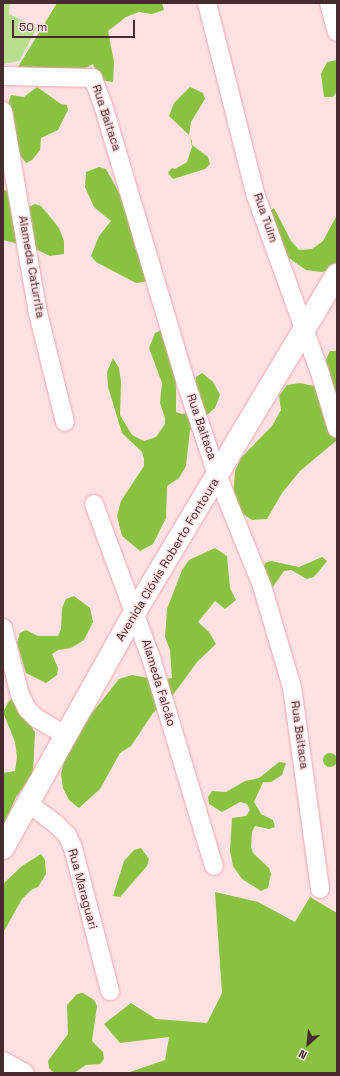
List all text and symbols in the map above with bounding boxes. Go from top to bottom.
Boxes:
scale bar [14,12,137,38]
text: 50 m [19,19,47,35]
street label: Rua Baitaca [88,83,124,153]
street label: Rua Tuim [250,191,280,245]
street label: Alameda Caturrita [15,215,47,319]
street label: Rua Baitaca [183,392,219,462]
street label: Avenida Clóvis Roberto Fontoura [113,476,223,644]
street label: Alameda Falcão [138,638,178,728]
street label: Rua Baitaca [287,700,311,770]
street label: Rua Maraguari [64,847,100,931]
north arrow [288,1024,328,1064]
text: N [296,1047,309,1063]

